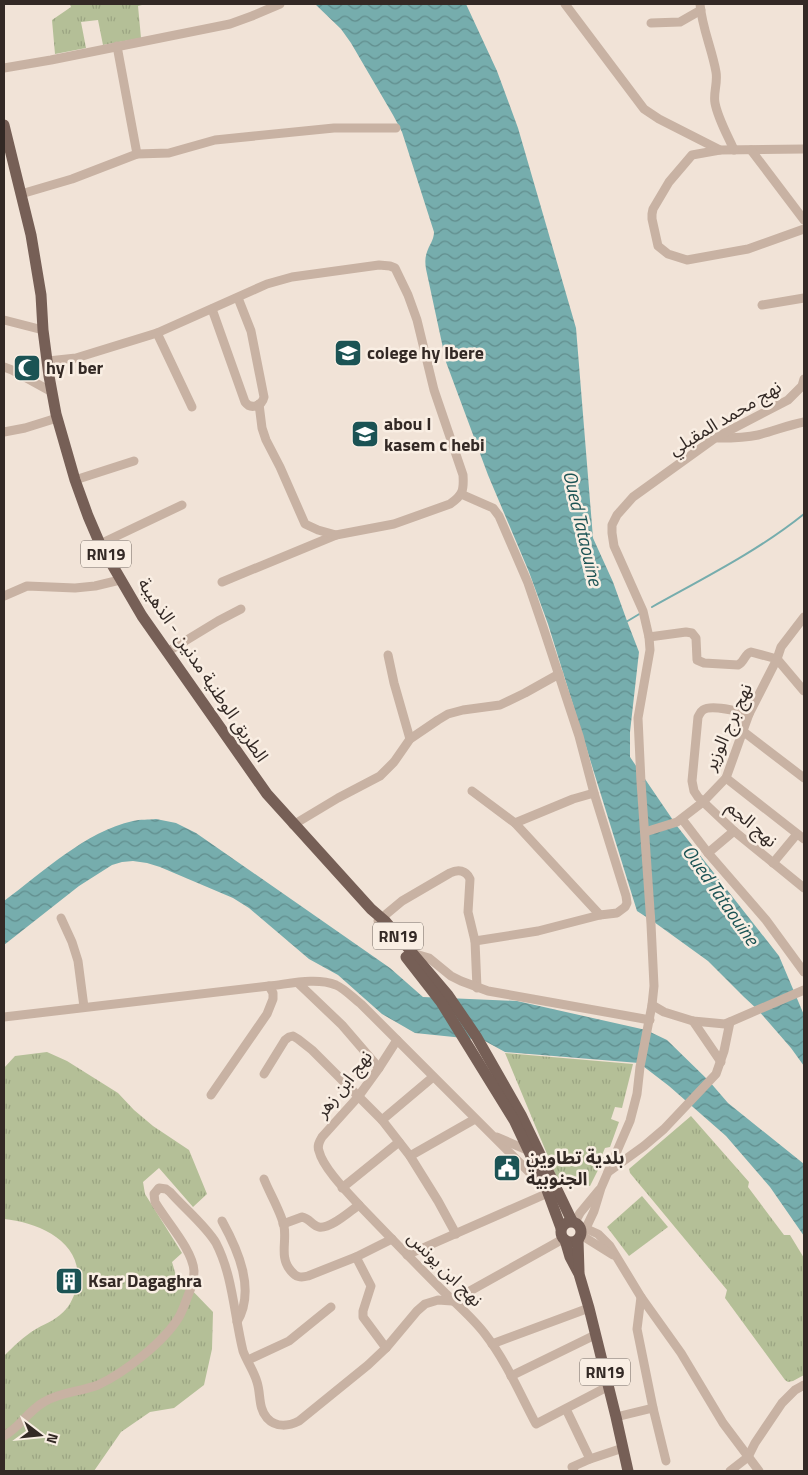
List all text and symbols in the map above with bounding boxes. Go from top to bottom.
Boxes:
school or university icon: colege hy lbere [333,338,363,368]
place label: colege hy lbere [367,339,484,366]
mosque icon: hy l ber [12,353,42,383]
place label: hy l ber [46,354,104,381]
street label: نهج محمد المقبلي [663,373,786,462]
place label: abou l kasem c hebi [384,410,485,458]
school or university icon: abou l kasem c hebi [350,419,380,449]
water label: Oued Tataouine [556,467,611,589]
road number: RN19 [81,540,131,568]
street label: الطريق الوطنية مدنين - الذهيبة [131,572,275,767]
street label: نهج برج الوزير [696,679,759,776]
street label: نهج الجم [721,794,784,854]
water label: Oued Tataouine [676,838,768,952]
road number: RN19 [373,922,423,949]
street label: نهج ابن زهر [308,1044,379,1124]
place label: بلدية تطاوين الجنوبية [526,1144,624,1192]
public building icon: بلدية تطاوين الجنوبية [492,1153,522,1183]
street label: نهج ابن يونس [401,1225,489,1313]
building icon: Ksar Dagaghra [54,1266,84,1296]
place label: Ksar Dagaghra [88,1267,202,1294]
road number: RN19 [580,1358,630,1385]
north arrow [15,1410,65,1460]
text: N [42,1431,64,1446]

